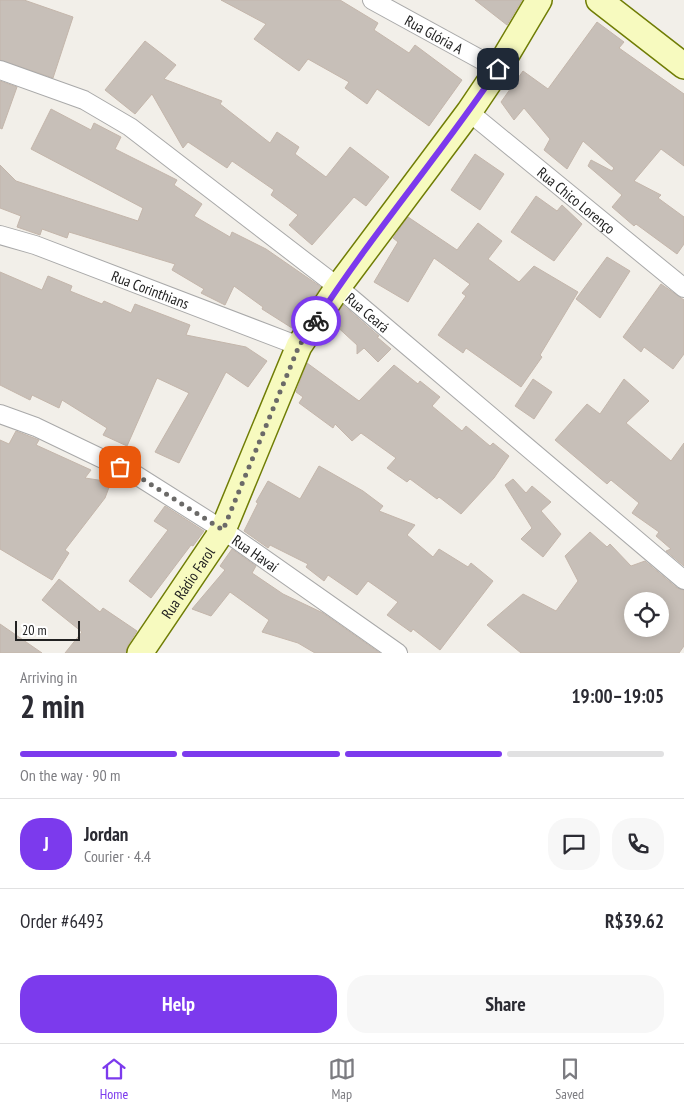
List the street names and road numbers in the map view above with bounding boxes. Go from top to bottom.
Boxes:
street label: Rua Glória A [402,10,468,58]
street label: Rua Chico Lorenço [534,163,619,237]
street label: Rua Corinthians [109,266,192,313]
street label: Rua Ceará [342,288,394,336]
street label: Rua Havaí [229,530,283,576]
street label: Rua Rádio Farol [157,543,219,622]

